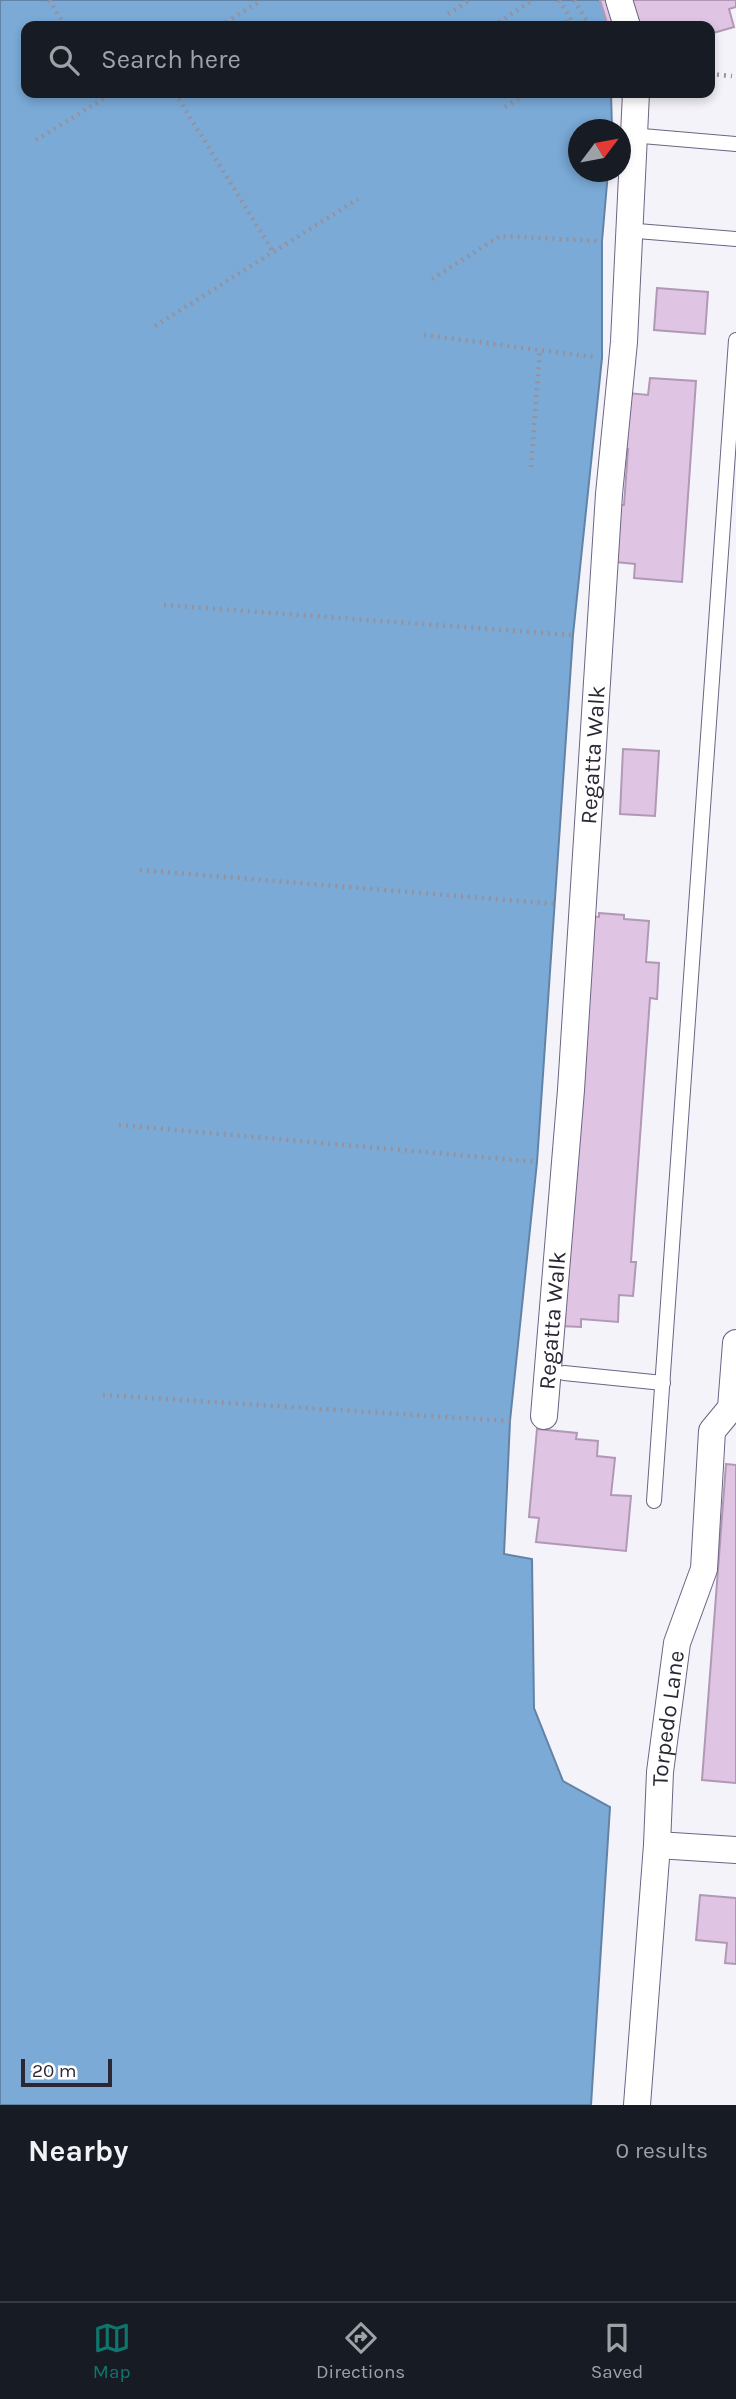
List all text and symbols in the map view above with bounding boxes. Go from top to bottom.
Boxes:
search box [21,21,715,98]
icon: search [45,41,83,79]
text: Search here [101,44,241,75]
north arrow [568,119,631,182]
street label: Regatta Walk [574,685,610,825]
street label: Regatta Walk [533,1250,571,1391]
street label: Torpedo Lane [646,1649,689,1787]
scale bar [21,2056,112,2088]
text: 20 m [32,2060,77,2082]
text: Nearby [28,2133,128,2169]
text: 0 results [616,2137,708,2164]
tab: Map [93,2319,131,2383]
tab: Directions [316,2319,405,2383]
tab: Saved [591,2319,643,2383]

